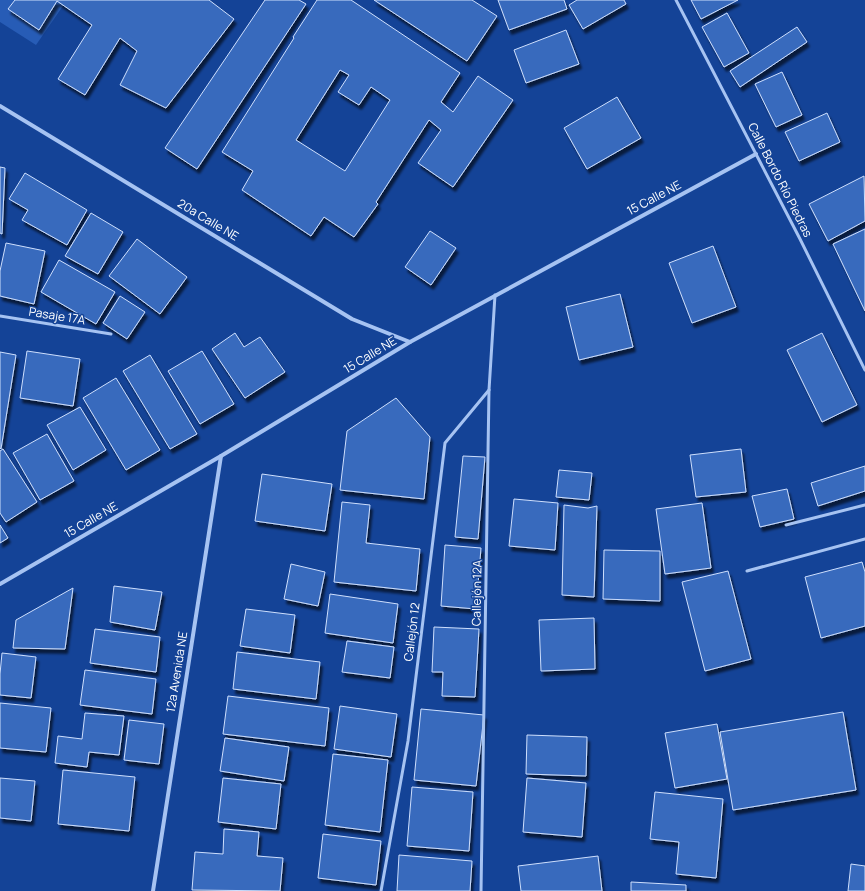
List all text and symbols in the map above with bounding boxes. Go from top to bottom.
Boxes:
street label: Calle Bordo Río Piedras [744,119,817,240]
street label: 15 Calle NE [624,176,684,219]
street label: 20a Calle NE [174,195,242,245]
street label: Pasaje 17A [28,303,87,328]
street label: 15 Calle NE [340,332,400,377]
street label: 15 Calle NE [61,497,121,542]
street label: Callejón 12A [467,559,486,626]
street label: Callejón 12 [399,601,424,662]
street label: 12a Avenida NE [162,630,191,714]

